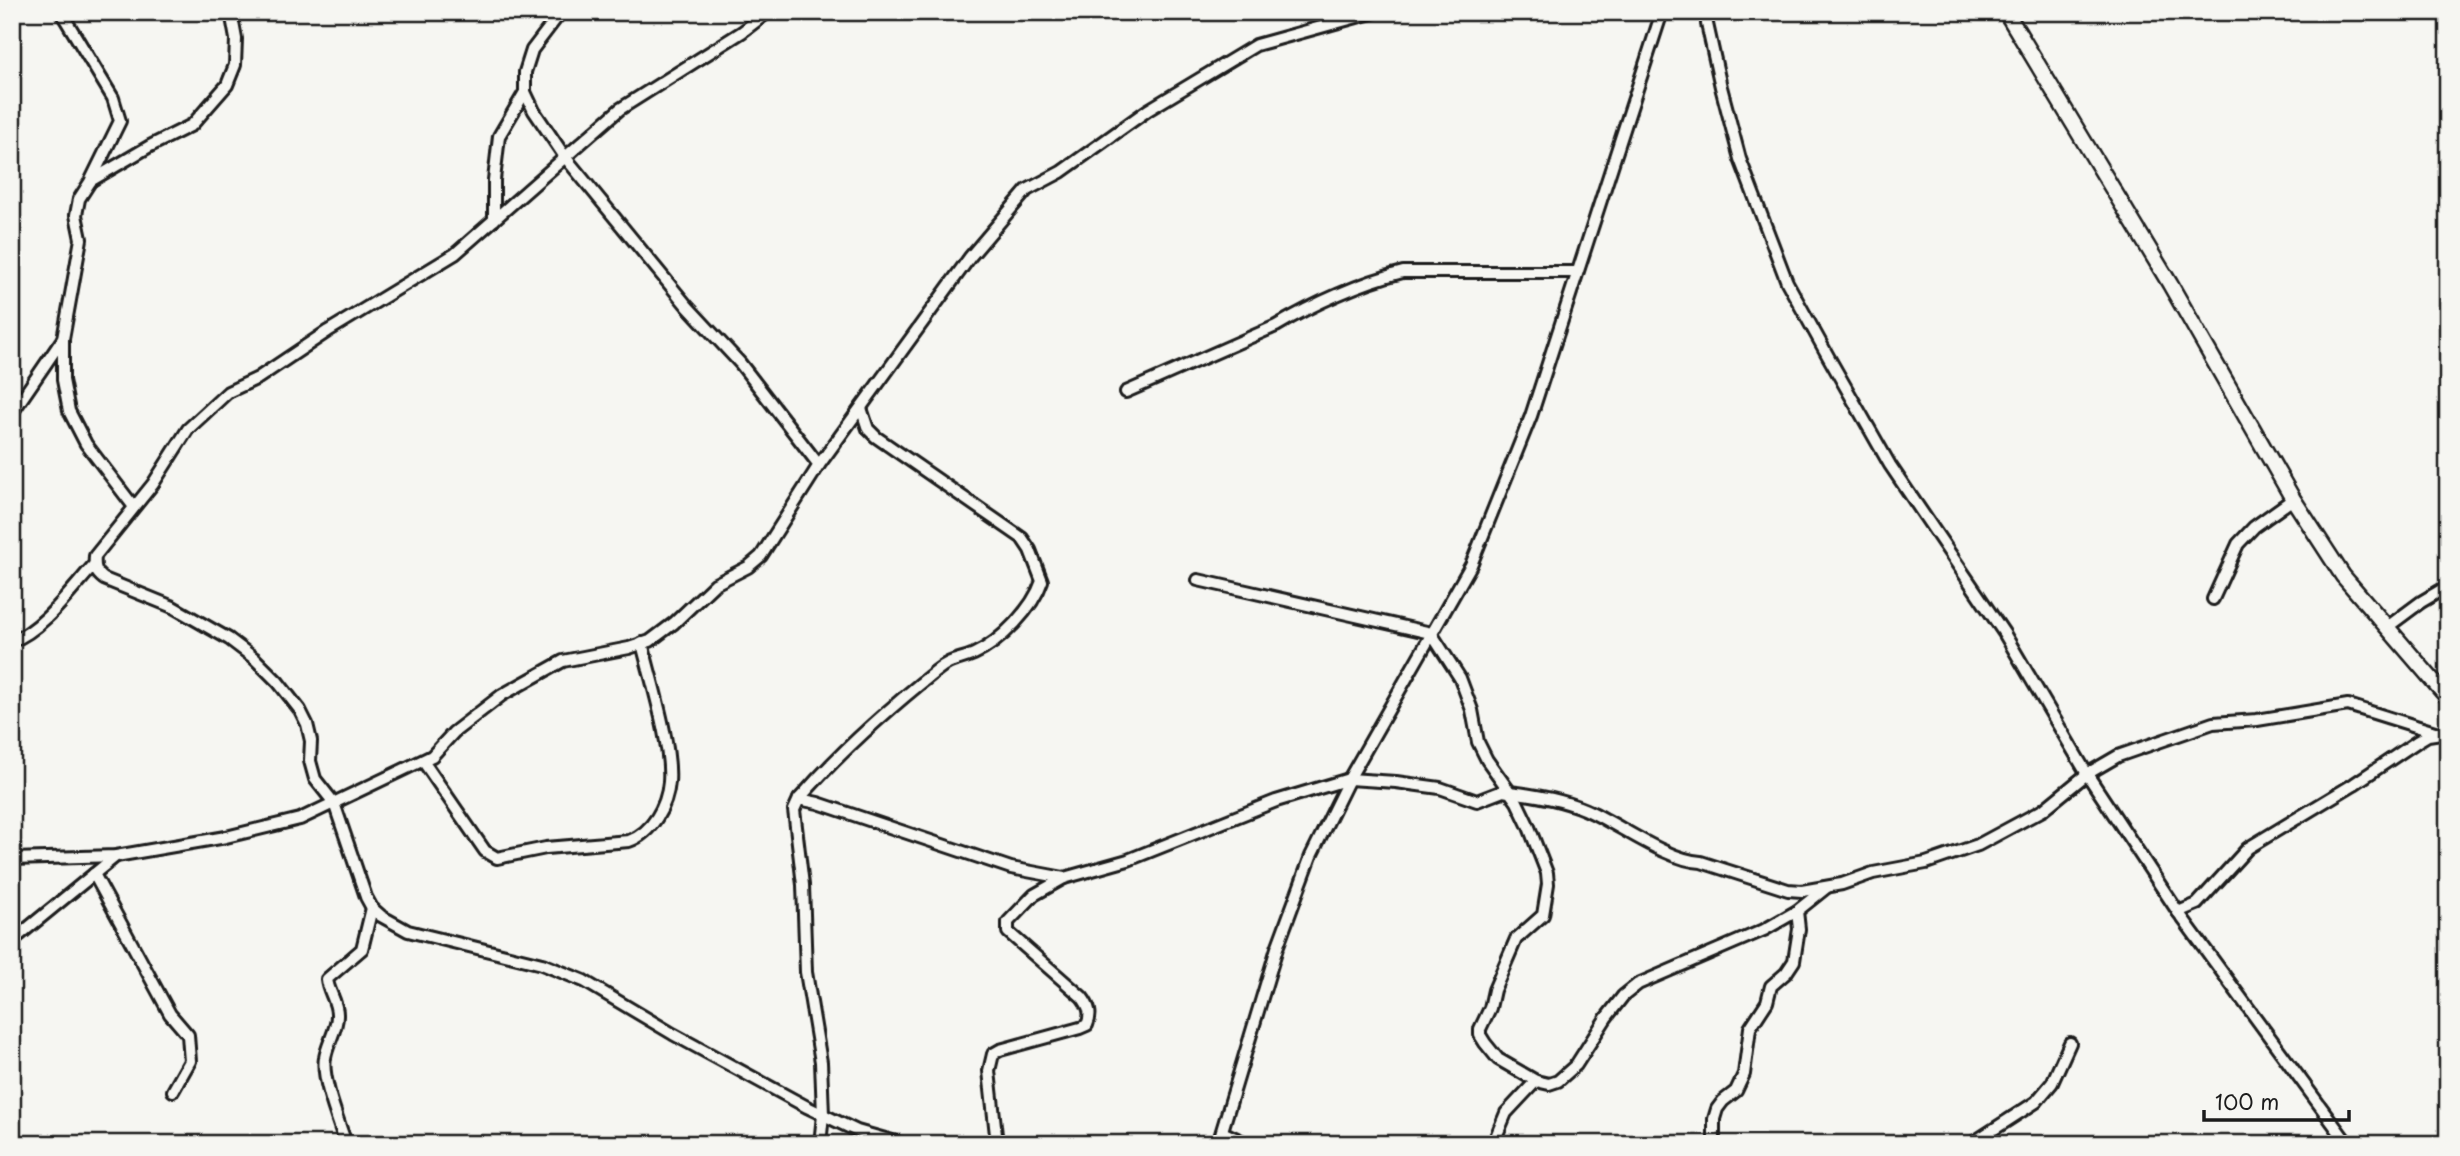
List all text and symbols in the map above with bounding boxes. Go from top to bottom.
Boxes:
scale bar [2204,1079,2350,1123]
text: 100 m [2215,1085,2279,1117]

